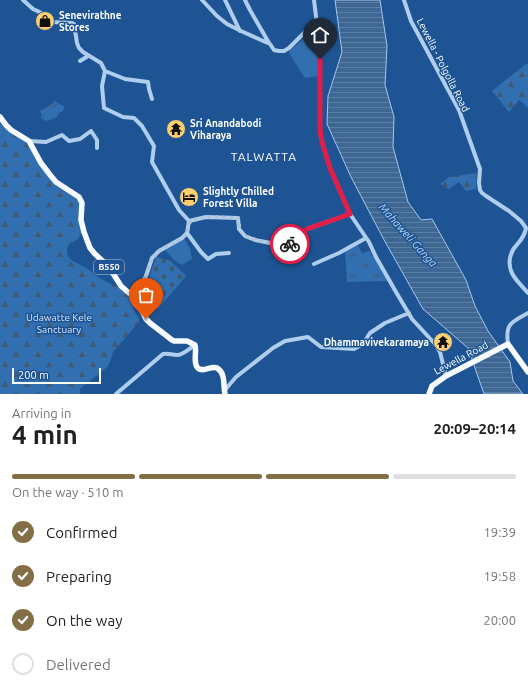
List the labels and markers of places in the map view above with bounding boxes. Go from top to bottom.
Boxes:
shop icon: Senevirathne Stores [34,10,56,32]
place label: Senevirathne Stores [59,10,122,33]
pin [303,18,337,59]
temple icon: Sri Anandabodi Viharaya [165,118,187,140]
place label: Sri Anandabodi Viharaya [190,118,262,141]
hotel icon: Slightly Chilled Forest Villa [178,186,200,208]
place label: Slightly Chilled Forest Villa [203,186,274,209]
pin [129,278,163,319]
temple icon: Dhammavivekaramaya [432,331,454,353]
place label: Dhammavivekaramaya [324,337,429,348]

